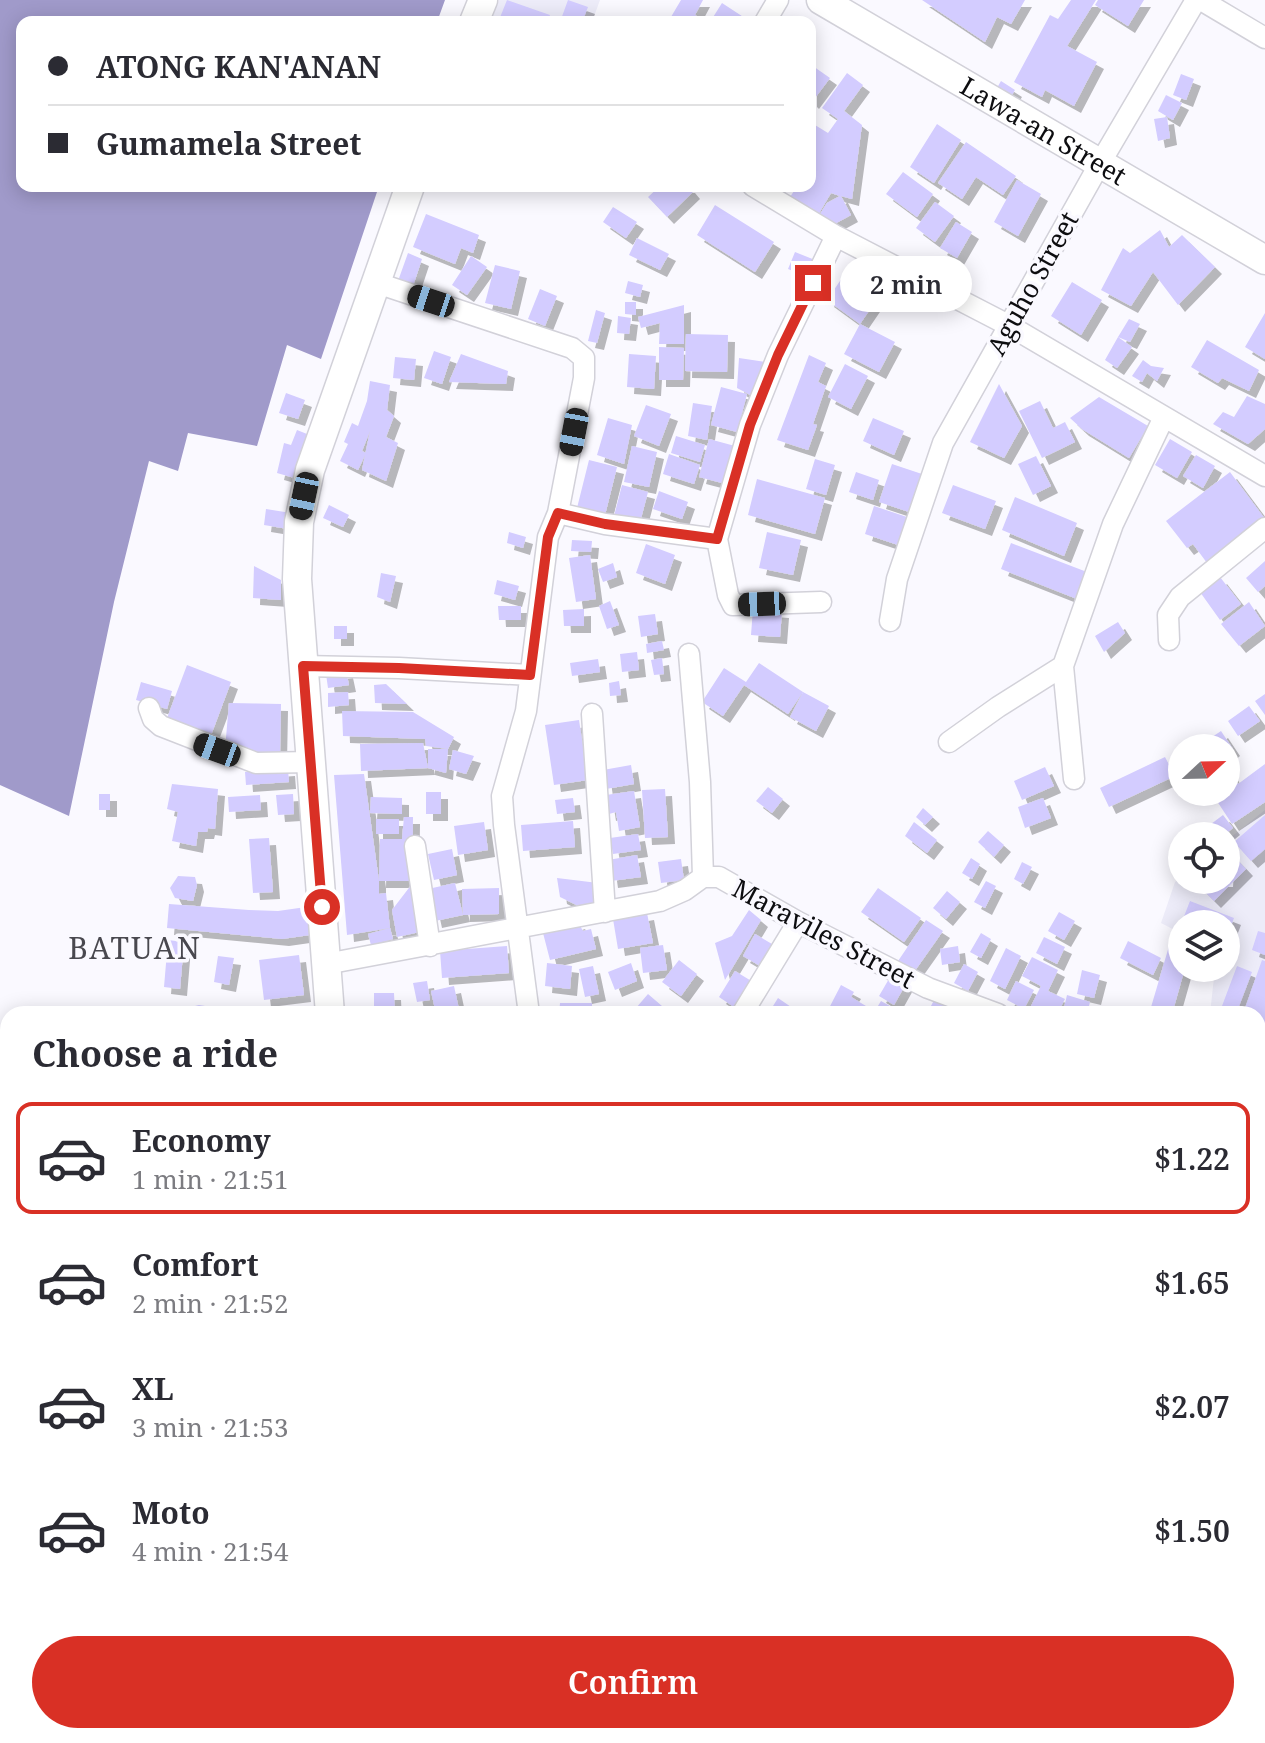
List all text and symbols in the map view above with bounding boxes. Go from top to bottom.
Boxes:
text: ATONG KAN'ANAN [96,46,381,87]
street label: Lawa-an Street [954,68,1133,193]
text: Gumamela Street [96,123,361,164]
street label: Aguho Street [978,205,1086,361]
callout: 2 min [841,255,973,311]
route end [795,265,831,301]
text: 2 min [870,266,942,302]
car [404,282,458,320]
car [558,406,590,458]
car [287,470,321,522]
car [738,591,786,617]
car [190,731,244,769]
north arrow [1168,734,1240,806]
map controls [1168,734,1240,982]
button: locate [1168,822,1240,894]
street label: Maraviles Street [726,870,922,996]
route start [304,889,340,925]
button: layers [1168,910,1240,982]
district label: BATUAN [68,927,202,968]
text: Choose a ride [32,1029,278,1078]
text: Economy [132,1120,271,1161]
icon: car [36,1122,108,1194]
text: $1.22 [1154,1138,1230,1179]
text: 1 min · 21:51 [132,1161,289,1197]
text: Comfort [132,1244,259,1285]
icon: car [36,1246,108,1318]
text: $1.65 [1154,1262,1230,1303]
text: 2 min · 21:52 [132,1285,289,1321]
text: XL [132,1368,174,1409]
icon: car [36,1370,108,1442]
text: $2.07 [1154,1386,1230,1427]
text: 3 min · 21:53 [132,1409,289,1445]
text: Moto [132,1492,210,1533]
icon: car [36,1494,108,1566]
text: $1.50 [1154,1510,1230,1551]
text: 4 min · 21:54 [132,1533,289,1569]
button: Confirm [32,1636,1234,1728]

